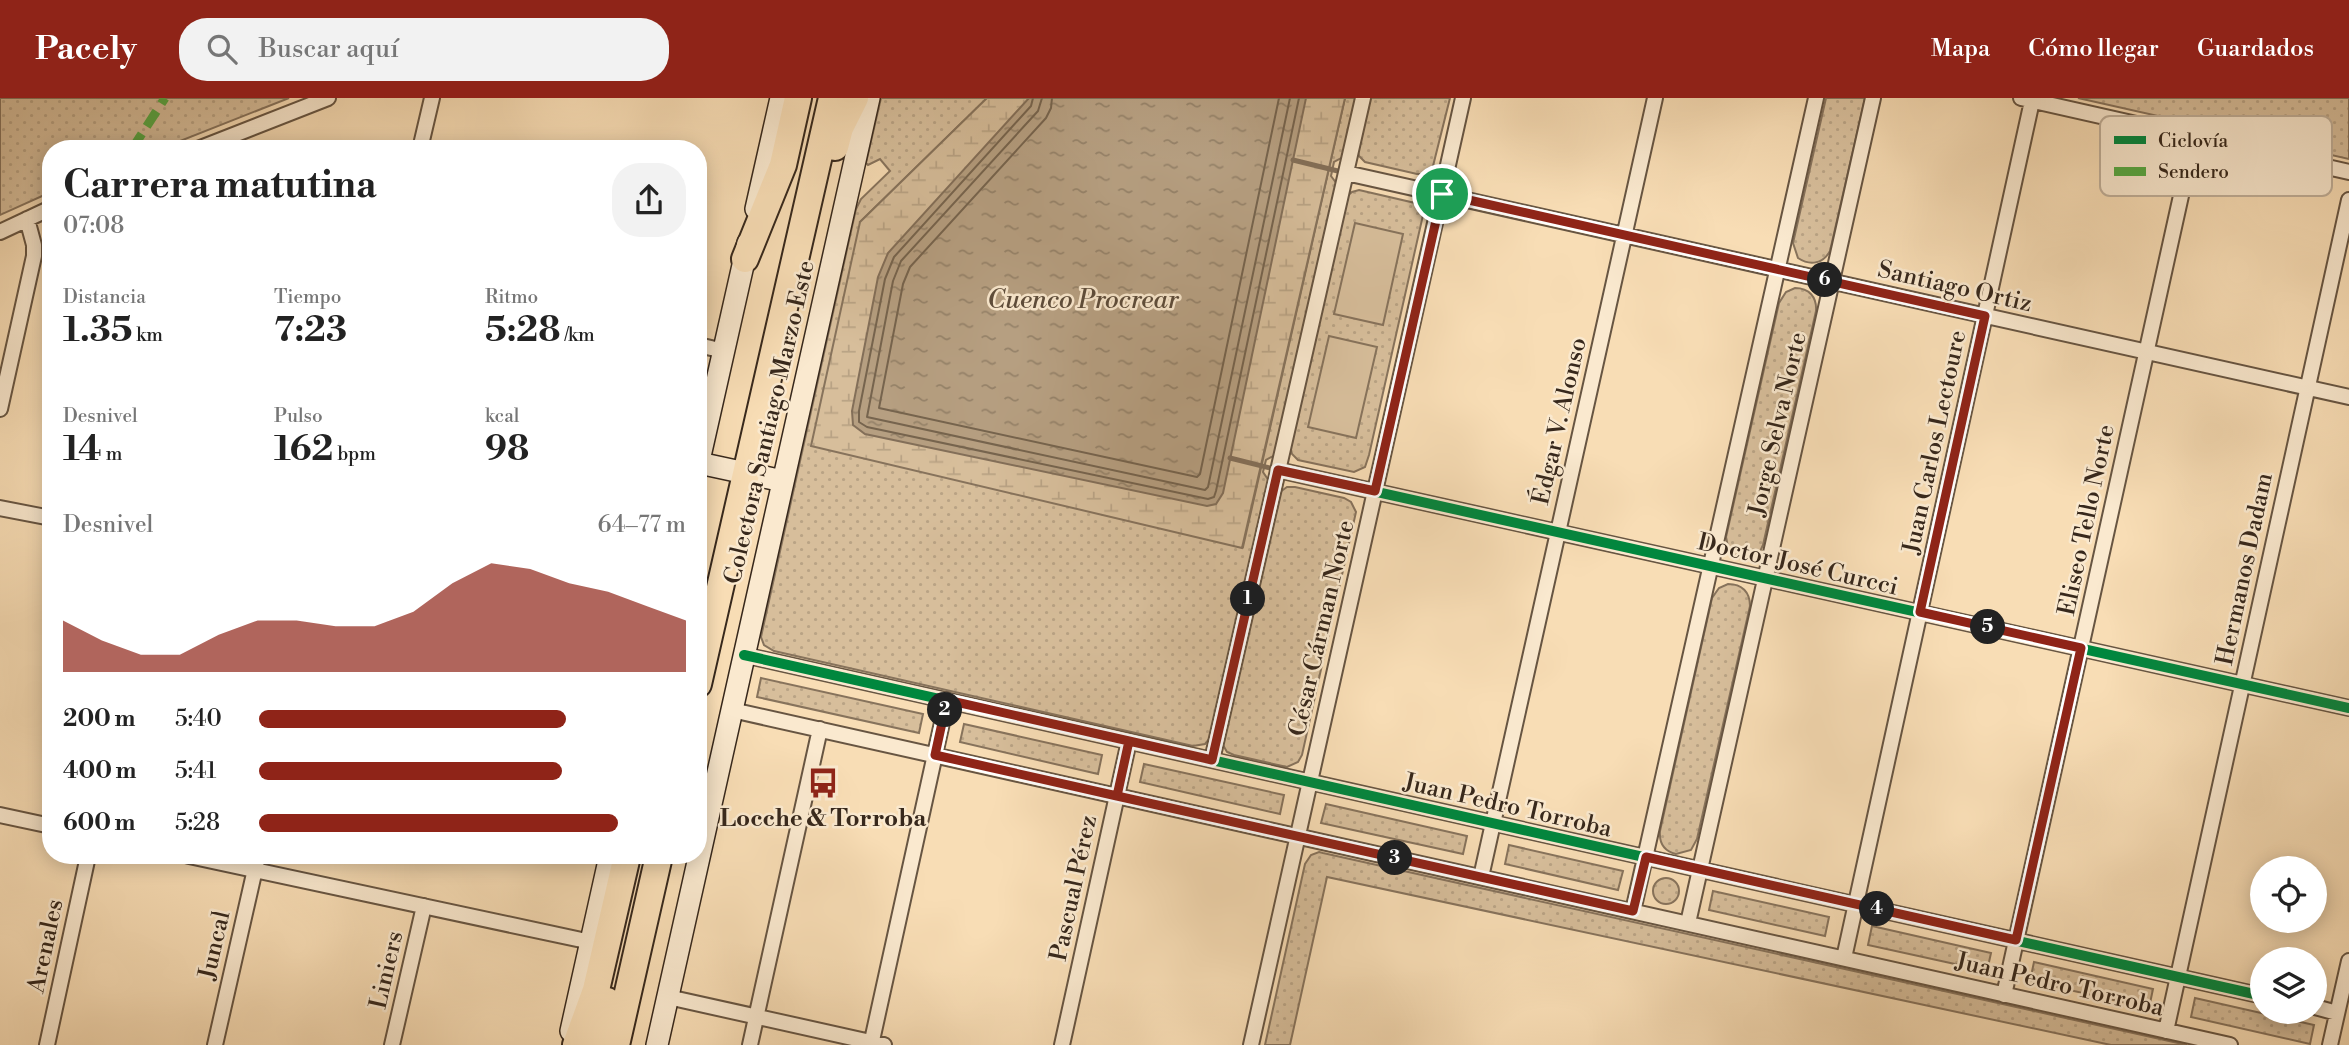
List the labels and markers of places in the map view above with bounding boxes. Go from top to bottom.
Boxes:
pin [1412,164,1472,224]
pin: 6 [1808,262,1842,298]
pin: 1 [1230,582,1266,616]
pin: 5 [1970,610,2006,644]
pin: 2 [928,692,962,728]
bus stop icon: Locche & Torroba [806,766,840,800]
place label: Locche & Torroba [720,804,927,834]
pin: 3 [1378,840,1412,876]
pin: 4 [1860,892,1895,926]

